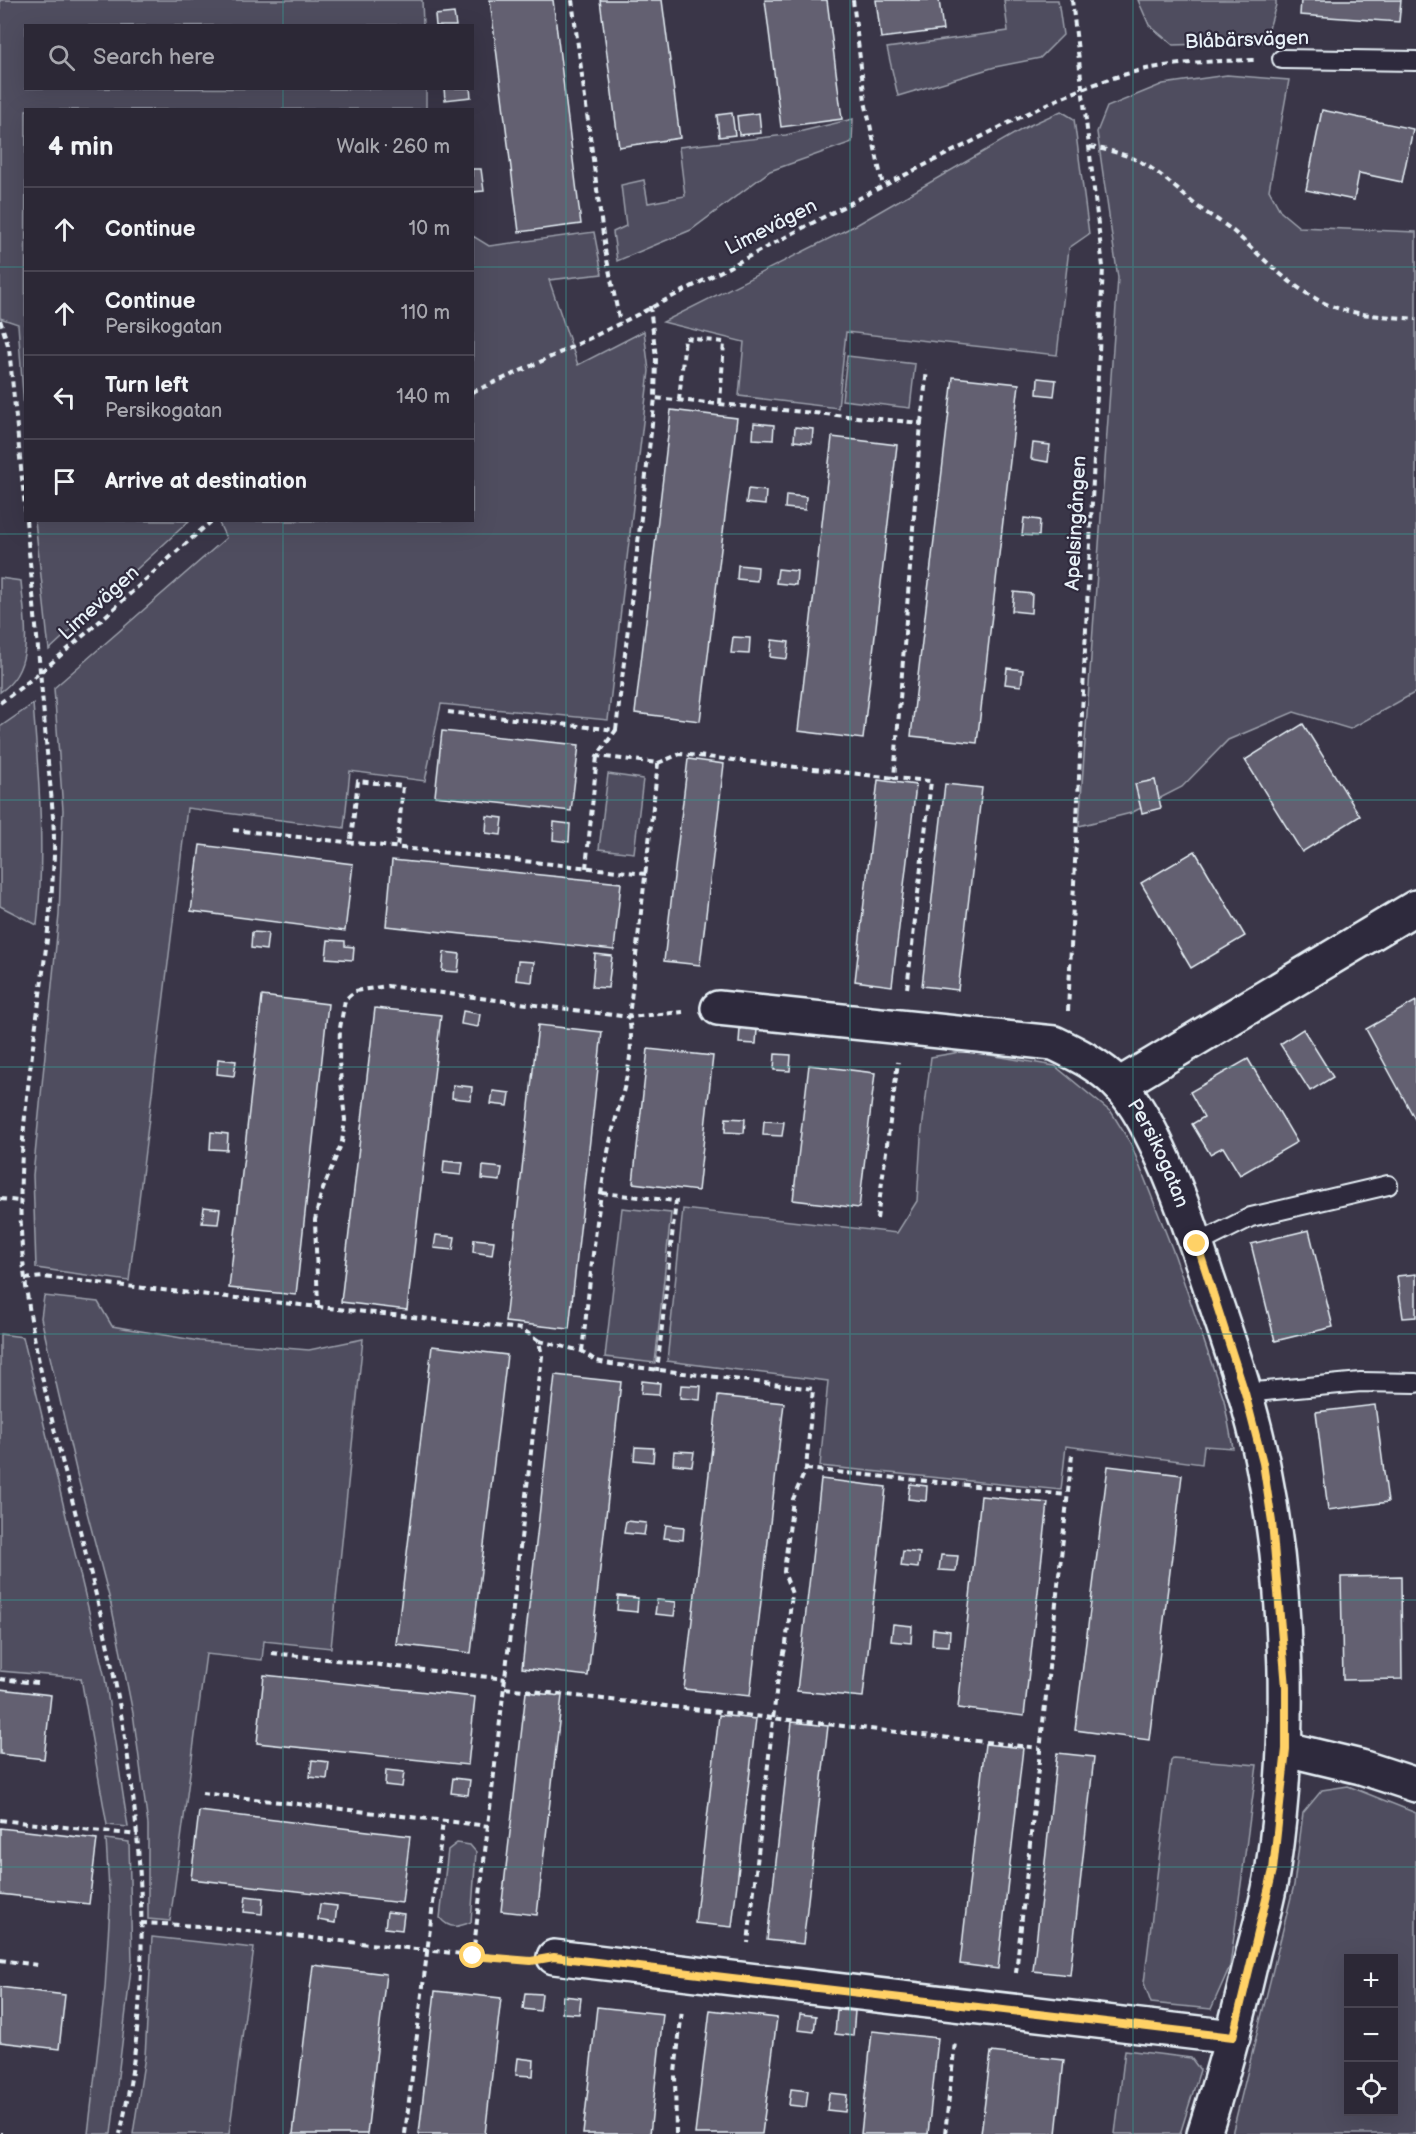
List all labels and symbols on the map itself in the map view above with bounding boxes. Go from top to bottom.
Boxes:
street label: Blåbärsvägen [1184,26,1310,54]
street label: Limevägen [721,194,821,260]
street label: Apelsingången [1060,455,1092,591]
street label: Limevägen [54,561,144,645]
street label: Persikogatan [1122,1094,1194,1211]
route end [1183,1230,1209,1256]
route start [459,1942,485,1968]

